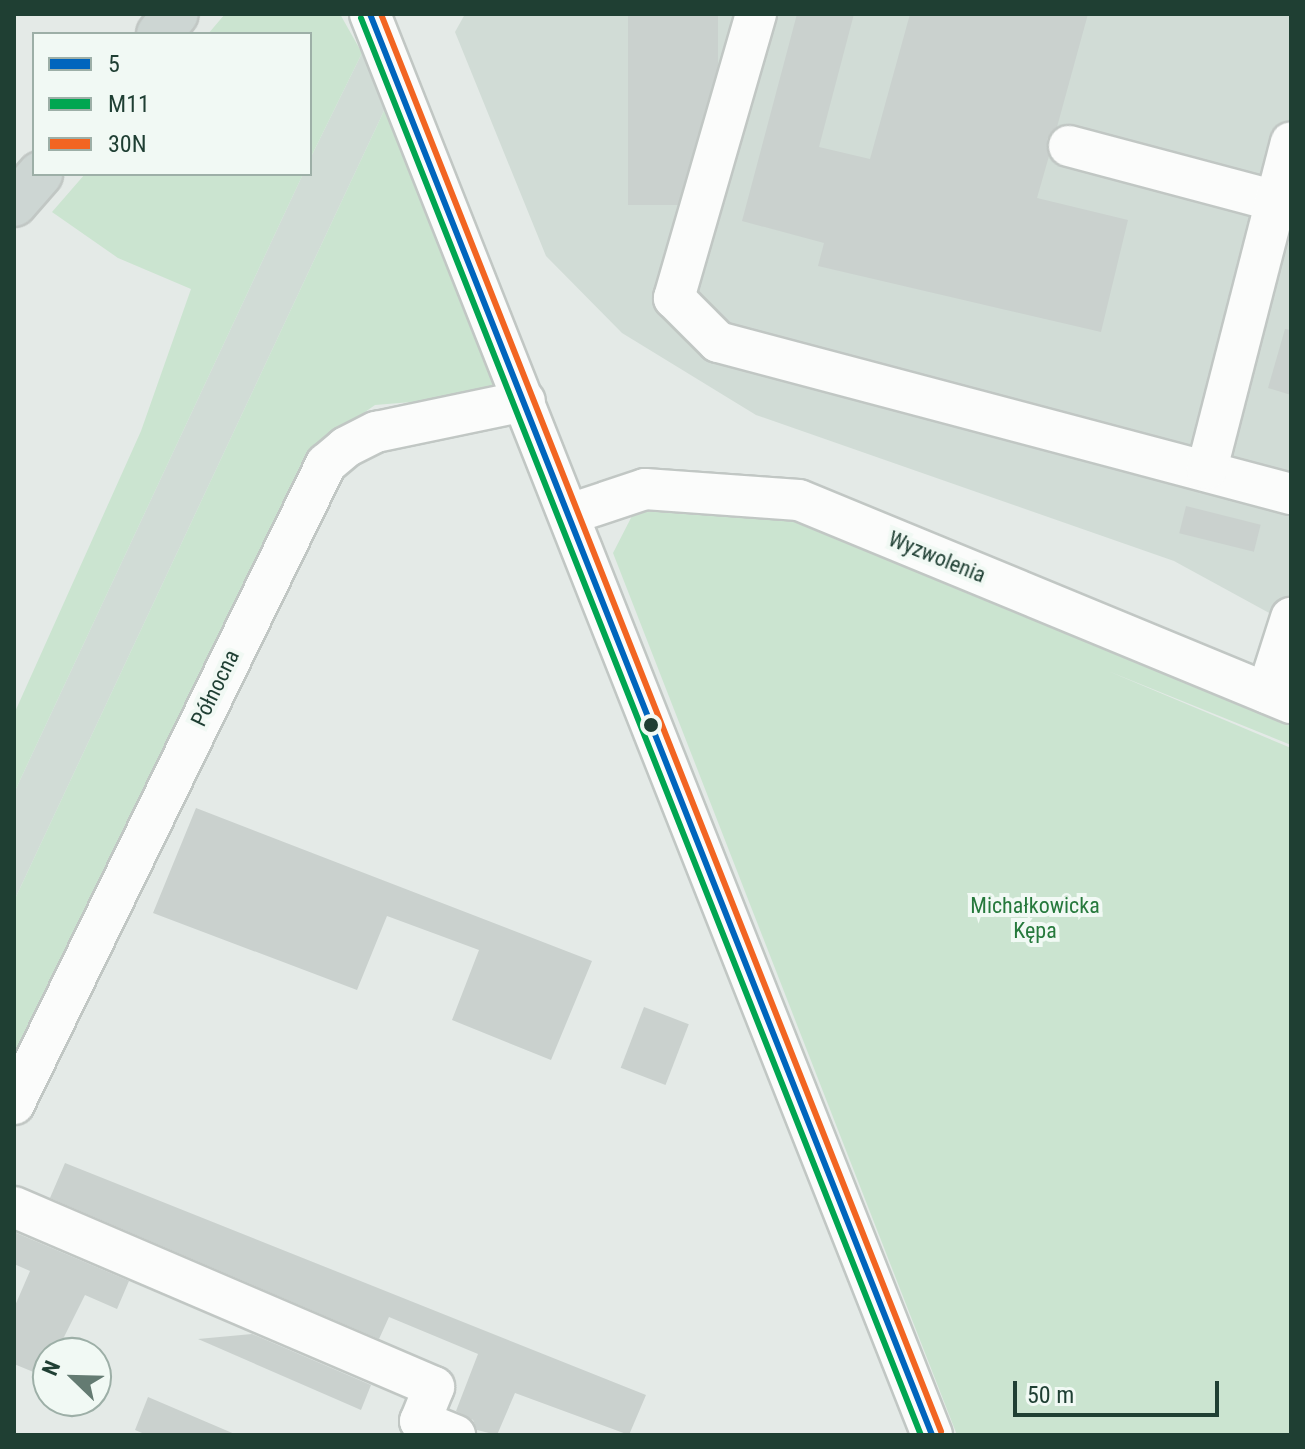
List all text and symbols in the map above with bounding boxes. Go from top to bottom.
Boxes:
legend [32,32,312,176]
text: 5 [108,50,120,78]
text: M11 [108,90,150,118]
text: 30N [108,130,147,158]
street label: Wyzwolenia [885,526,989,588]
street label: Północna [185,646,245,730]
unlabelled marker [643,717,659,733]
park label: Michałkowicka Kępa [970,892,1100,944]
north arrow [32,1337,112,1417]
text: N [37,1357,65,1379]
scale bar [1017,1365,1223,1415]
text: 50 m [1027,1381,1074,1409]

